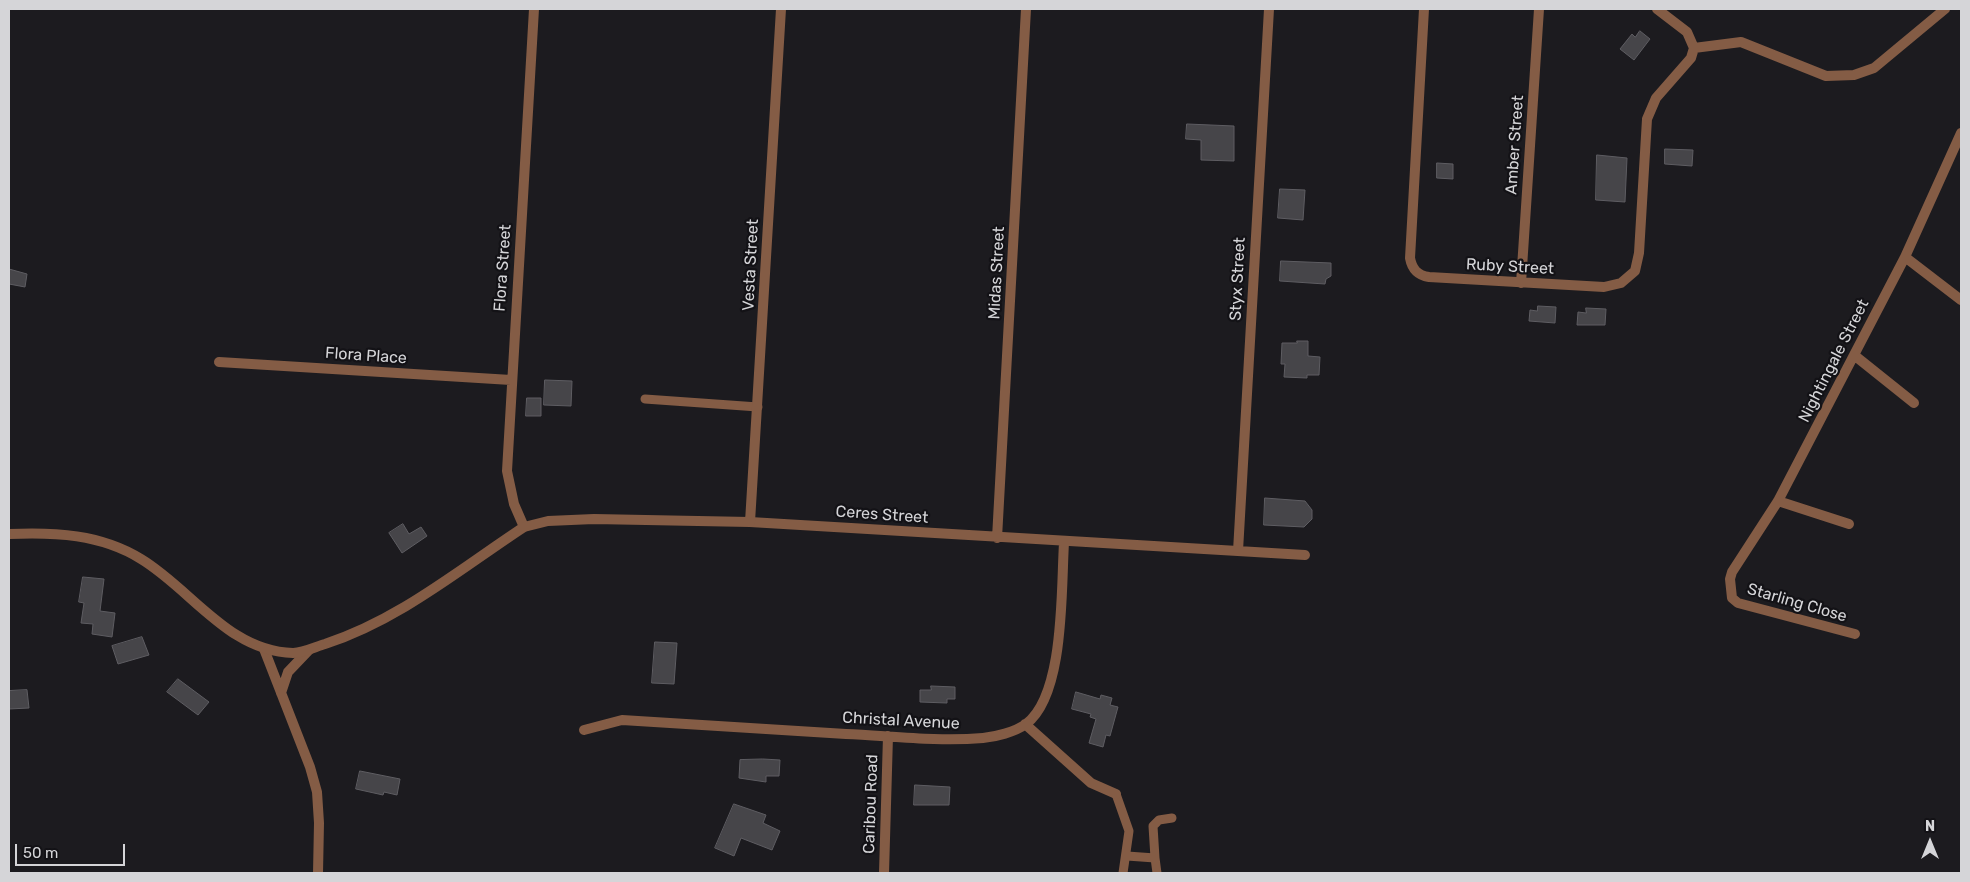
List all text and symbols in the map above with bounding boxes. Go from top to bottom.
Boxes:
street label: Amber Street [1502,95,1528,195]
street label: Vesta Street [739,219,763,311]
street label: Flora Street [490,224,516,312]
street label: Midas Street [985,226,1009,320]
street label: Styx Street [1226,237,1250,321]
street label: Ruby Street [1465,255,1555,279]
street label: Nightingale Street [1795,296,1873,426]
street label: Flora Place [324,344,408,368]
street label: Ceres Street [835,502,929,528]
street label: Starling Close [1745,580,1849,626]
street label: Christal Avenue [842,708,960,734]
street label: Caribou Road [860,754,882,854]
north arrow [1905,817,1955,867]
text: N [1925,818,1935,835]
scale bar [18,834,128,866]
text: 50 m [23,844,58,862]

